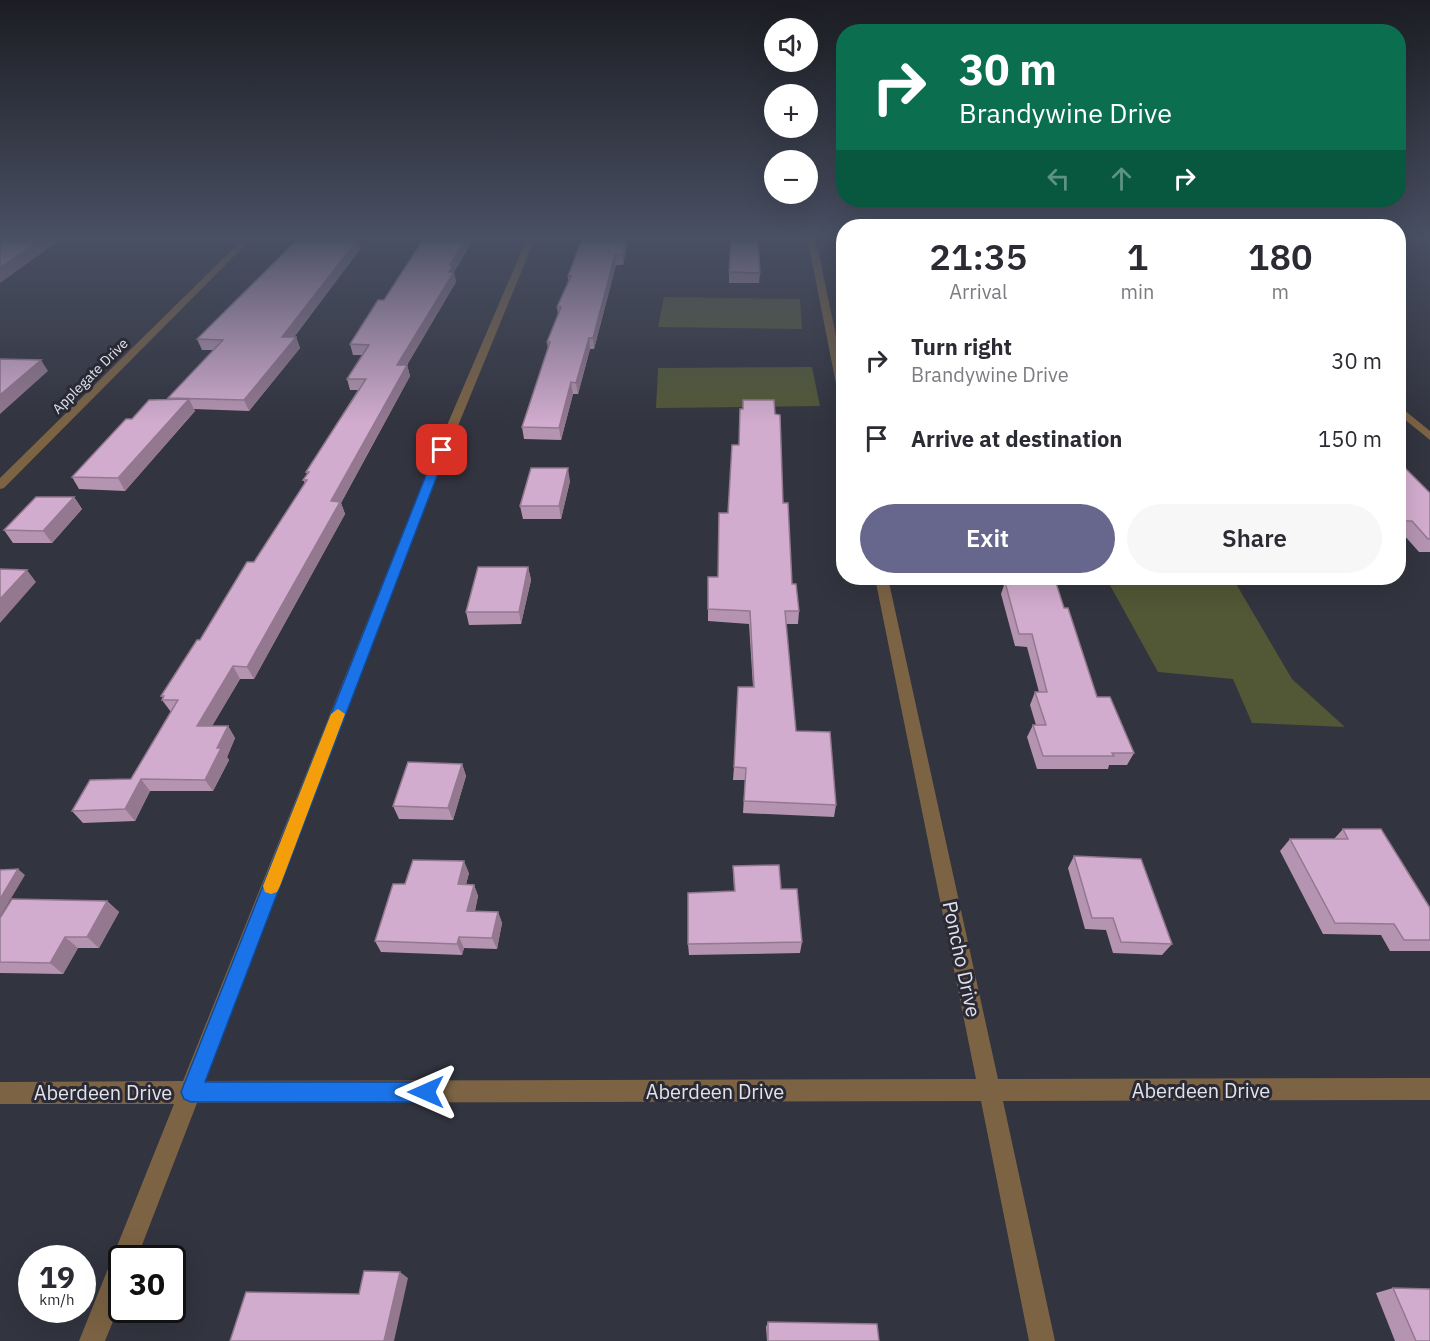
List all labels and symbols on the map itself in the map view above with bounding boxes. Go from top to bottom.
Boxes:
street label: Applegate Drive [48,334,132,418]
pin [416,424,467,475]
street label: Poncho Drive [937,898,987,1020]
position arrow [394,1060,458,1124]
street label: Aberdeen Drive [1132,1077,1270,1104]
street label: Aberdeen Drive [646,1078,784,1105]
street label: Aberdeen Drive [34,1079,172,1106]
speed limit sign: 30 [108,1245,186,1323]

